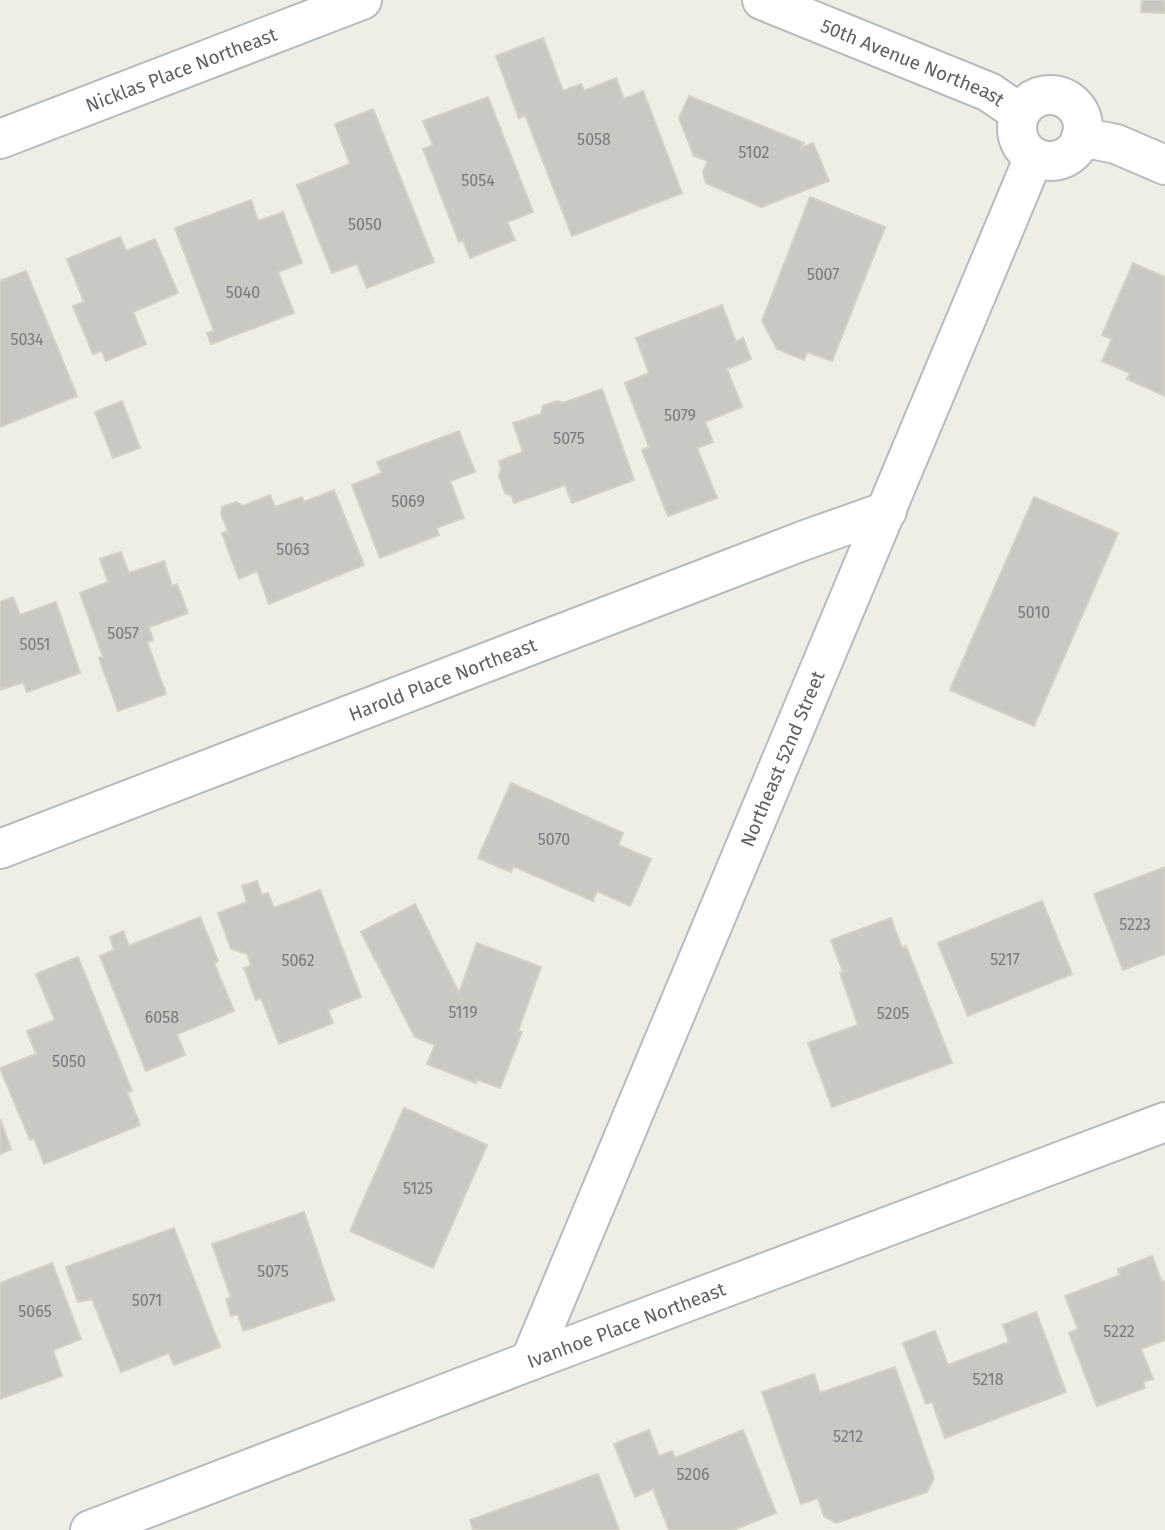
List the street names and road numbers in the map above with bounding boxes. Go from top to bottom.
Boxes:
street label: 50th Avenue Northeast [818,14,1009,111]
street label: Nicklas Place Northeast [82,22,280,117]
street label: Harold Place Northeast [345,633,540,726]
street label: Northeast 52nd Street [735,667,829,850]
street label: Ivanhoe Place Northeast [524,1277,729,1373]

